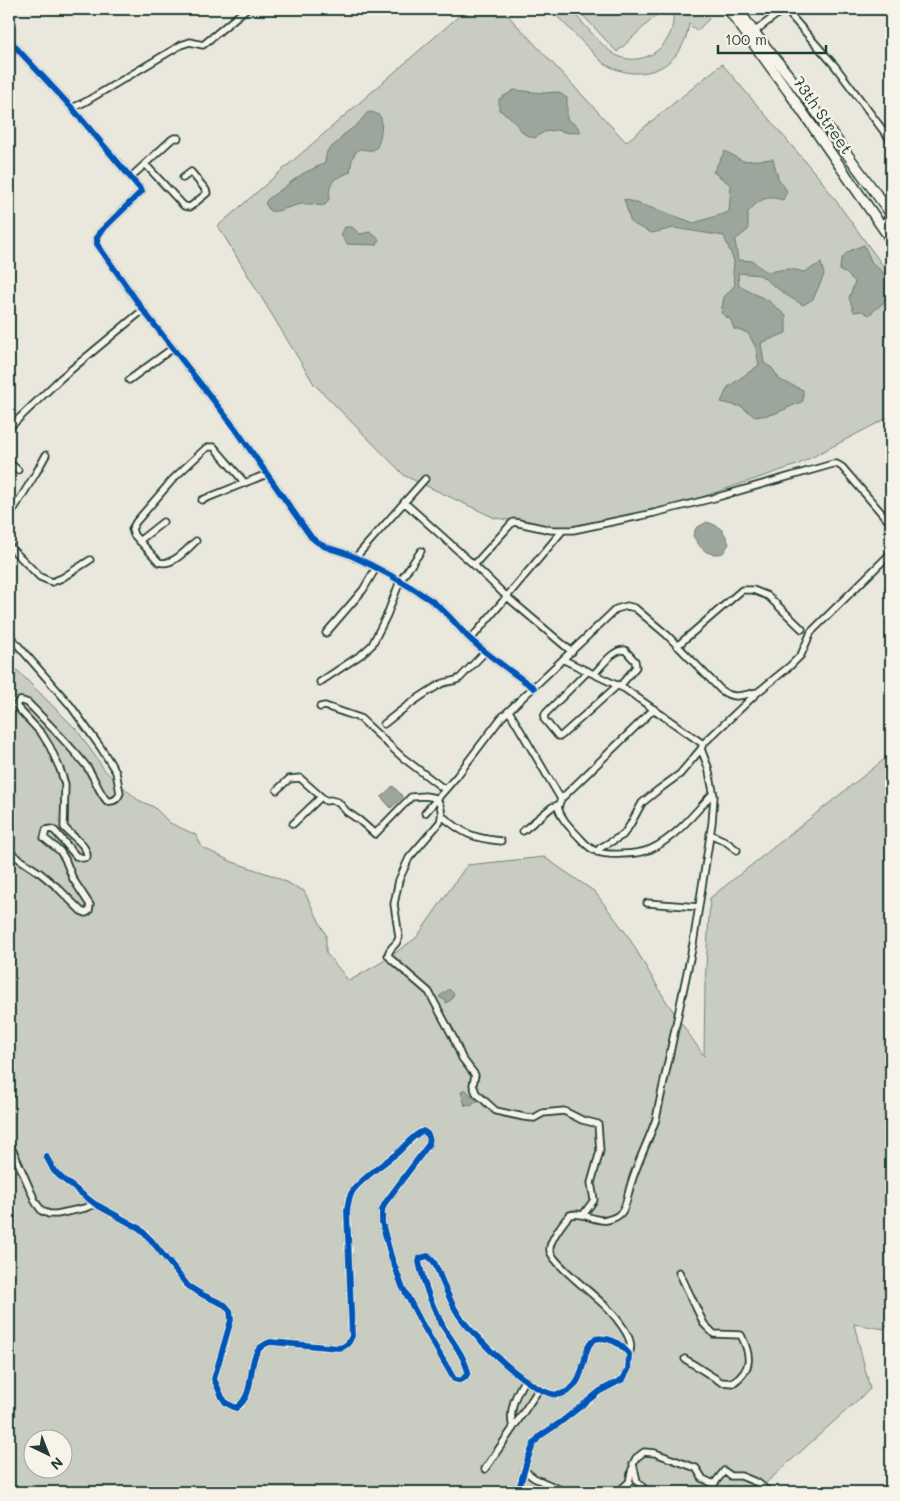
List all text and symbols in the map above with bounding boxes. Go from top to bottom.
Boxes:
scale bar [718,22,825,54]
text: 100 m [725,29,767,49]
street label: 73th Street [789,72,858,158]
north arrow [22,1428,72,1478]
text: N [47,1453,68,1474]

